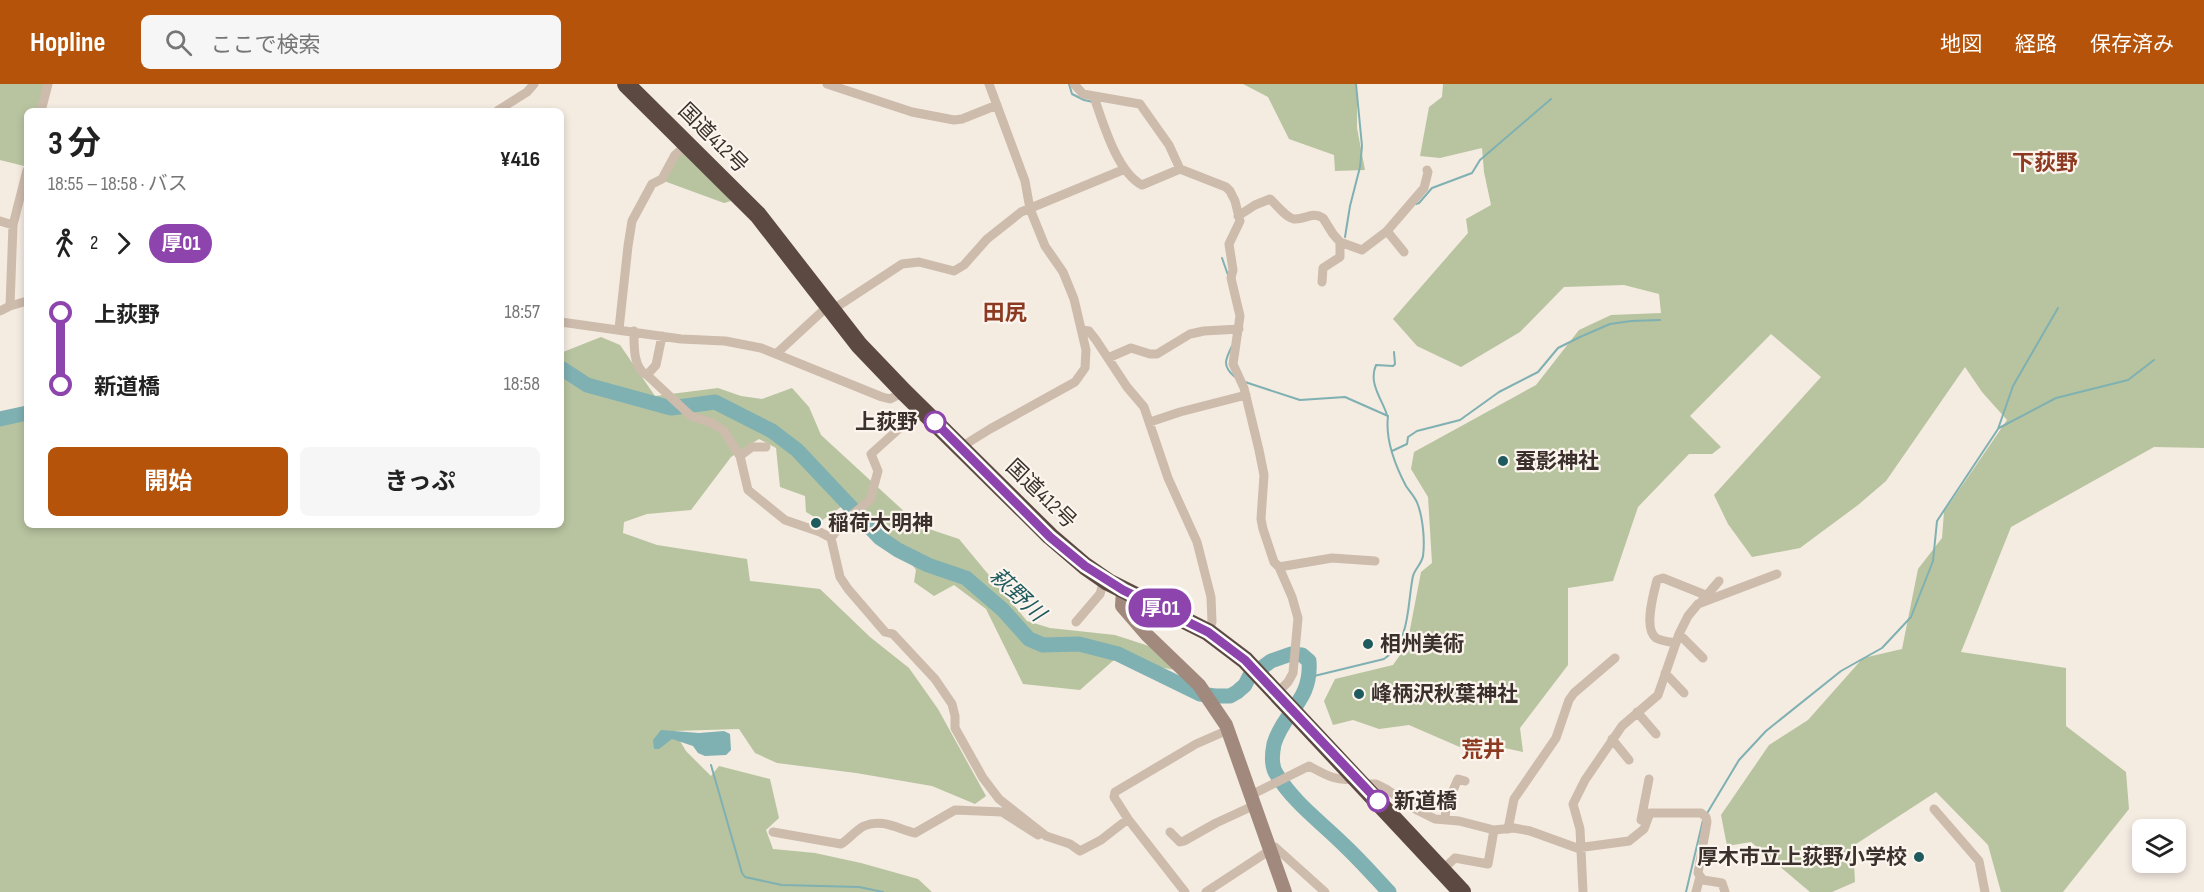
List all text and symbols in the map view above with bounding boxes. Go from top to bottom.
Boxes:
search box [141,15,561,69]
text: Hopline [30,26,105,59]
icon: search [162,26,195,59]
text: ここで検索 [210,32,320,59]
text: 地図 [1940,32,1982,57]
text: 経路 [2015,32,2057,57]
text: 保存済み [2090,32,2174,57]
street label: 国道412号 [673,98,753,178]
text: 3 分 [48,124,101,164]
text: ¥416 [500,146,540,173]
district label: 下荻野 [2012,150,2078,177]
text: 18:55 – 18:58 · バス [48,172,188,196]
icon: walk [48,227,81,260]
icon: forward [107,227,140,260]
text: 2 [90,231,98,255]
text: 厚01 [161,231,200,256]
text: 18:57 [505,300,540,324]
district label: 田尻 [983,300,1027,327]
text: 上荻野 [94,302,160,329]
text: 18:58 [504,372,540,396]
text: 新道橋 [94,374,160,401]
place label: 上荻野 [855,410,918,435]
marker: 上荻野 [924,411,946,433]
button: 開始 [48,447,288,516]
button: きっぷ [300,447,540,516]
place label: 蚕影神社 [1515,449,1599,474]
street label: 国道412号 [1001,454,1081,534]
marker: 蚕影神社 [1496,454,1510,468]
place label: 稲荷大明神 [828,511,933,536]
marker: 稲荷大明神 [809,516,823,530]
water label: 萩野川 [984,563,1052,629]
line badge: 厚01 [1126,588,1194,628]
text: 厚01 [1140,596,1180,621]
place label: 相州美術 [1380,632,1464,657]
marker: 相州美術 [1361,637,1375,651]
place label: 峰柄沢秋葉神社 [1371,682,1518,707]
marker: 峰柄沢秋葉神社 [1352,687,1366,701]
district label: 荒井 [1461,737,1505,764]
place label: 新道橋 [1394,789,1457,814]
marker: 新道橋 [1367,790,1389,812]
map controls [2132,819,2186,873]
button: layers [2132,819,2186,873]
place label: 厚木市立上荻野小学校 [1697,845,1907,870]
marker: 厚木市立上荻野小学校 [1912,850,1926,864]

